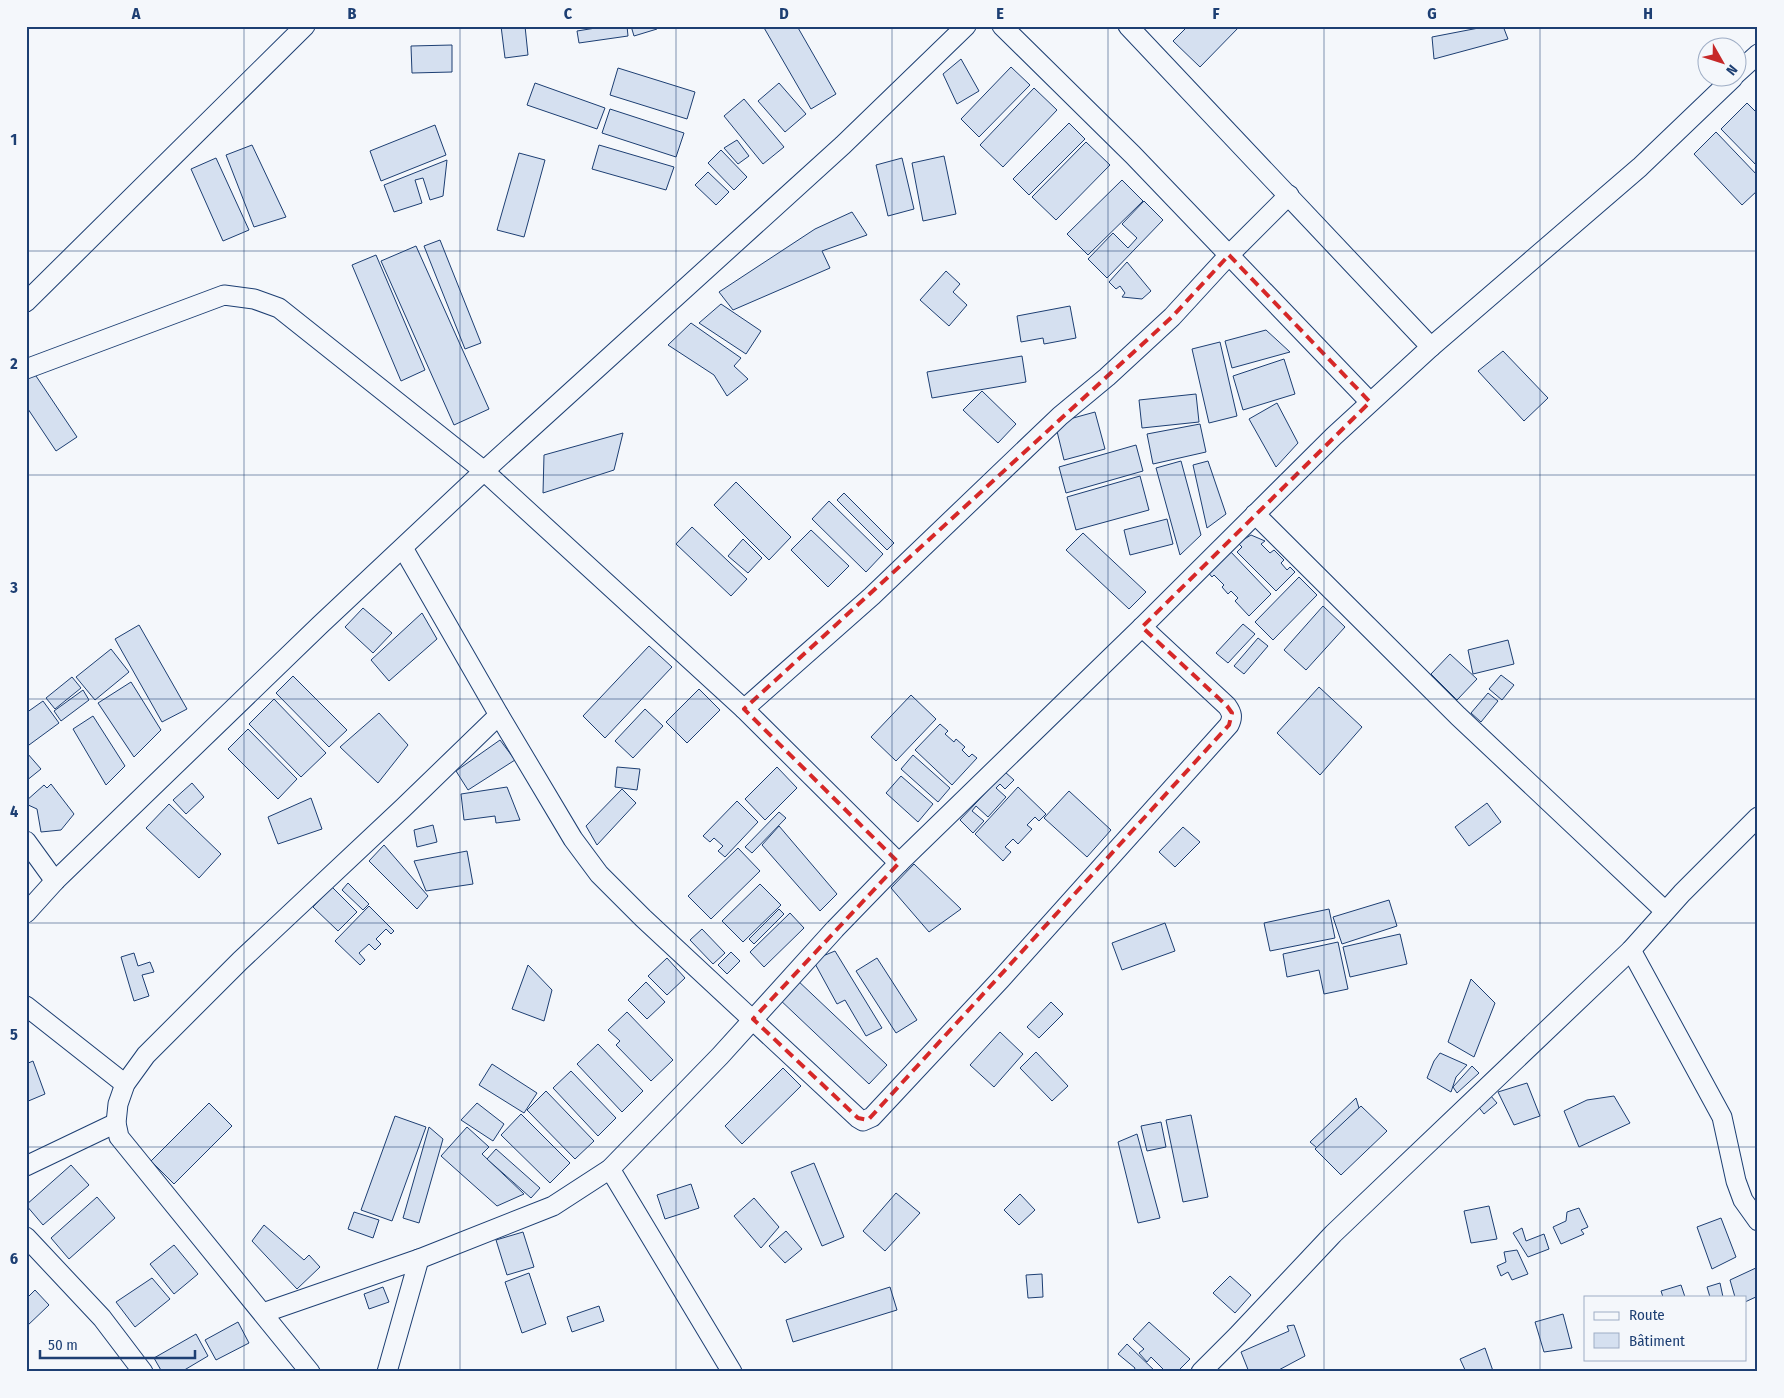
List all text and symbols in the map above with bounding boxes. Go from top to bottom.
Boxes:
text: A [131,4,141,23]
text: B [348,4,357,23]
text: C [564,4,573,23]
text: D [779,4,789,23]
text: E [996,4,1004,23]
text: F [1212,4,1220,23]
text: G [1427,4,1437,23]
text: H [1643,4,1653,23]
north arrow [1696,38,1746,88]
text: N [1722,61,1741,78]
text: 1 [11,130,17,149]
text: 2 [9,354,18,373]
text: 3 [9,578,18,597]
text: 4 [10,802,18,821]
text: 5 [10,1025,18,1044]
text: 6 [10,1249,18,1268]
legend [1584,1296,1746,1360]
text: Route [1629,1306,1665,1324]
scale bar [40,1328,195,1360]
text: Bâtiment [1629,1332,1685,1350]
text: 50 m [48,1336,78,1354]

